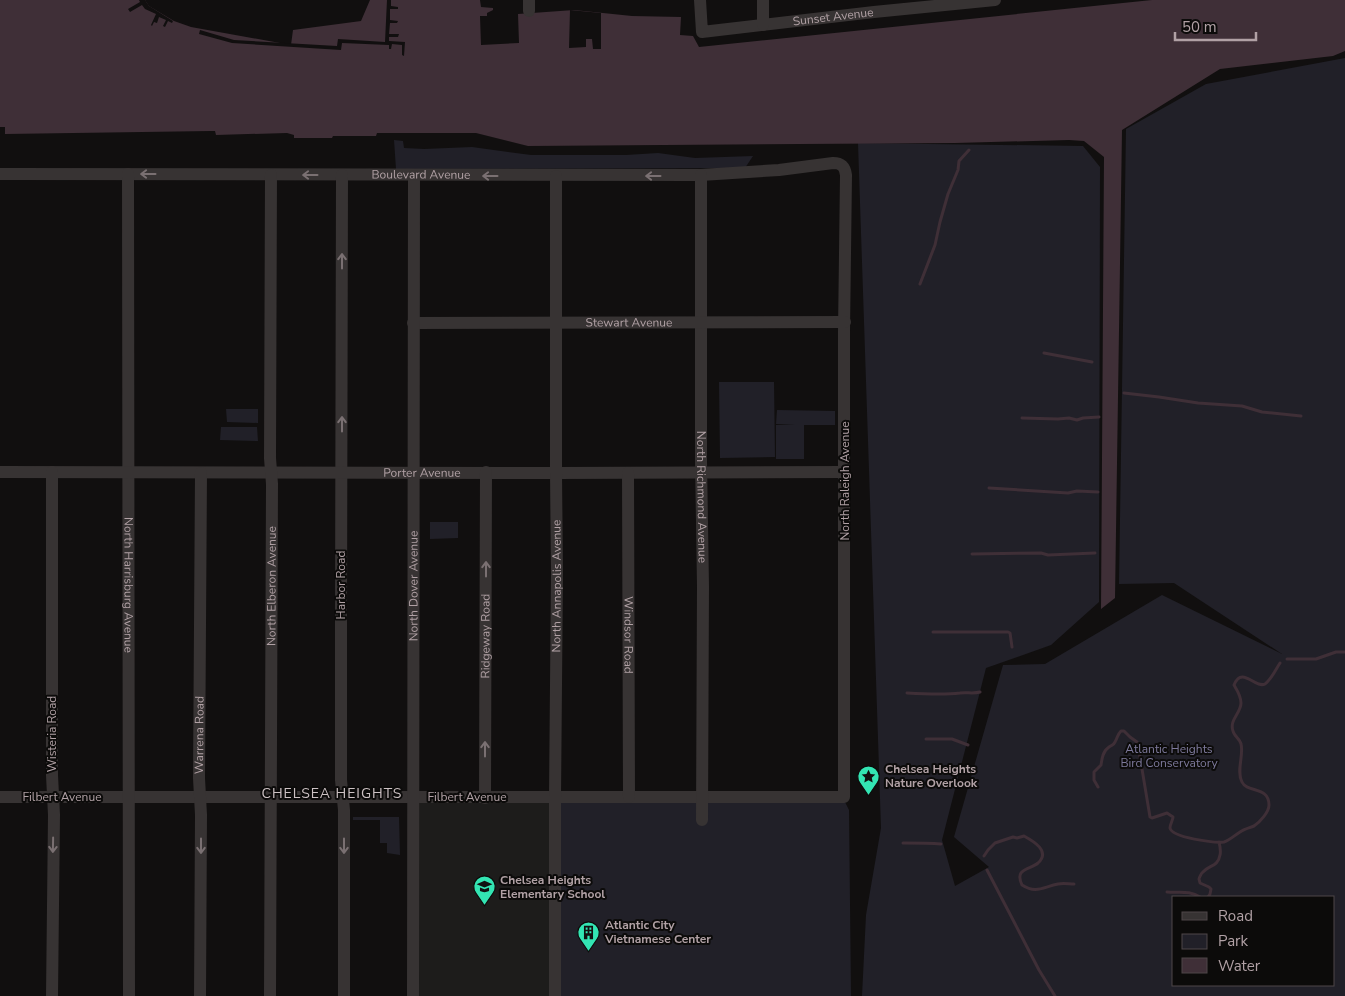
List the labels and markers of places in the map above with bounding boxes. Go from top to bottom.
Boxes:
place label: Chelsea Heights Nature Overlook [885,761,978,791]
place icon: Chelsea Heights Nature Overlook [857,764,881,795]
place label: Chelsea Heights Elementary School [500,872,605,902]
school or university icon: Chelsea Heights Elementary School [472,875,496,906]
place label: Atlantic City Vietnamese Center [604,917,711,947]
building icon: Atlantic City Vietnamese Center [577,920,601,951]

